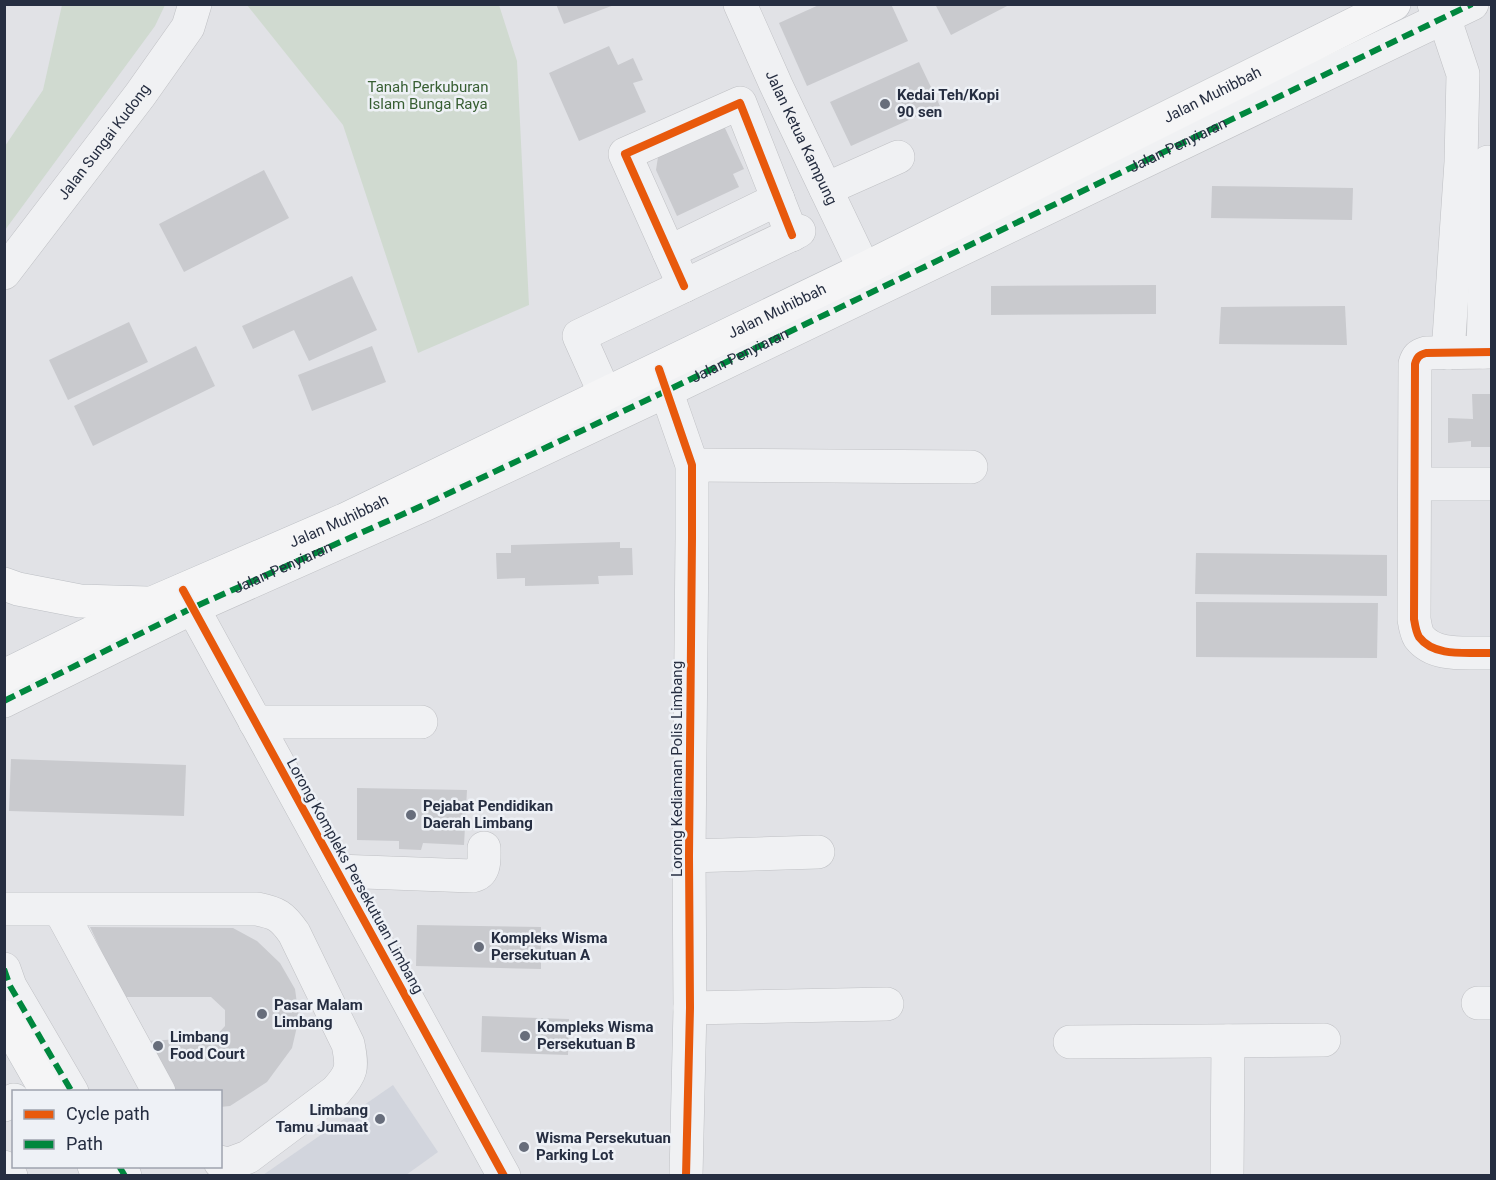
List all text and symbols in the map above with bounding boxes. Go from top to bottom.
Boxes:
street label: Jalan Muhibbah [1160,63,1264,127]
street label: Jalan Ketua Kampung [762,68,841,208]
park label: Tanah Perkuburan Islam Bunga Raya [368,78,488,113]
street label: Jalan Sungai Kudong [54,80,154,203]
place label: Kedai Teh/Kopi 90 sen [897,86,999,121]
marker: Kedai Teh/Kopi 90 sen [878,97,892,111]
street label: Jalan Penyiaran [1126,114,1230,176]
street label: Jalan Muhibbah [725,280,829,342]
street label: Jalan Penyiaran [688,324,792,387]
street label: Jalan Muhibbah [287,491,391,552]
street label: Jalan Penyiaran [231,538,335,597]
street label: Lorong Kediaman Polis Limbang [668,661,686,877]
street label: Lorong Kompleks Persekutuan Limbang [283,755,427,997]
place label: Pejabat Pendidikan Daerah Limbang [423,797,553,832]
marker: Pejabat Pendidikan Daerah Limbang [404,808,418,822]
place label: Kompleks Wisma Persekutuan A [491,929,608,964]
marker: Kompleks Wisma Persekutuan A [472,940,486,954]
place label: Pasar Malam Limbang [274,996,363,1031]
marker: Pasar Malam Limbang [255,1007,269,1021]
place label: Kompleks Wisma Persekutuan B [537,1018,654,1053]
place label: Limbang Food Court [170,1028,245,1063]
marker: Kompleks Wisma Persekutuan B [518,1029,532,1043]
marker: Limbang Food Court [151,1039,165,1053]
legend [12,1090,222,1168]
place label: Limbang Tamu Jumaat [276,1101,368,1136]
text: Cycle path [66,1103,150,1124]
marker: Limbang Tamu Jumaat [373,1112,387,1126]
place label: Wisma Persekutuan Parking Lot [536,1129,671,1164]
text: Path [66,1133,103,1154]
marker: Wisma Persekutuan Parking Lot [517,1140,531,1154]

